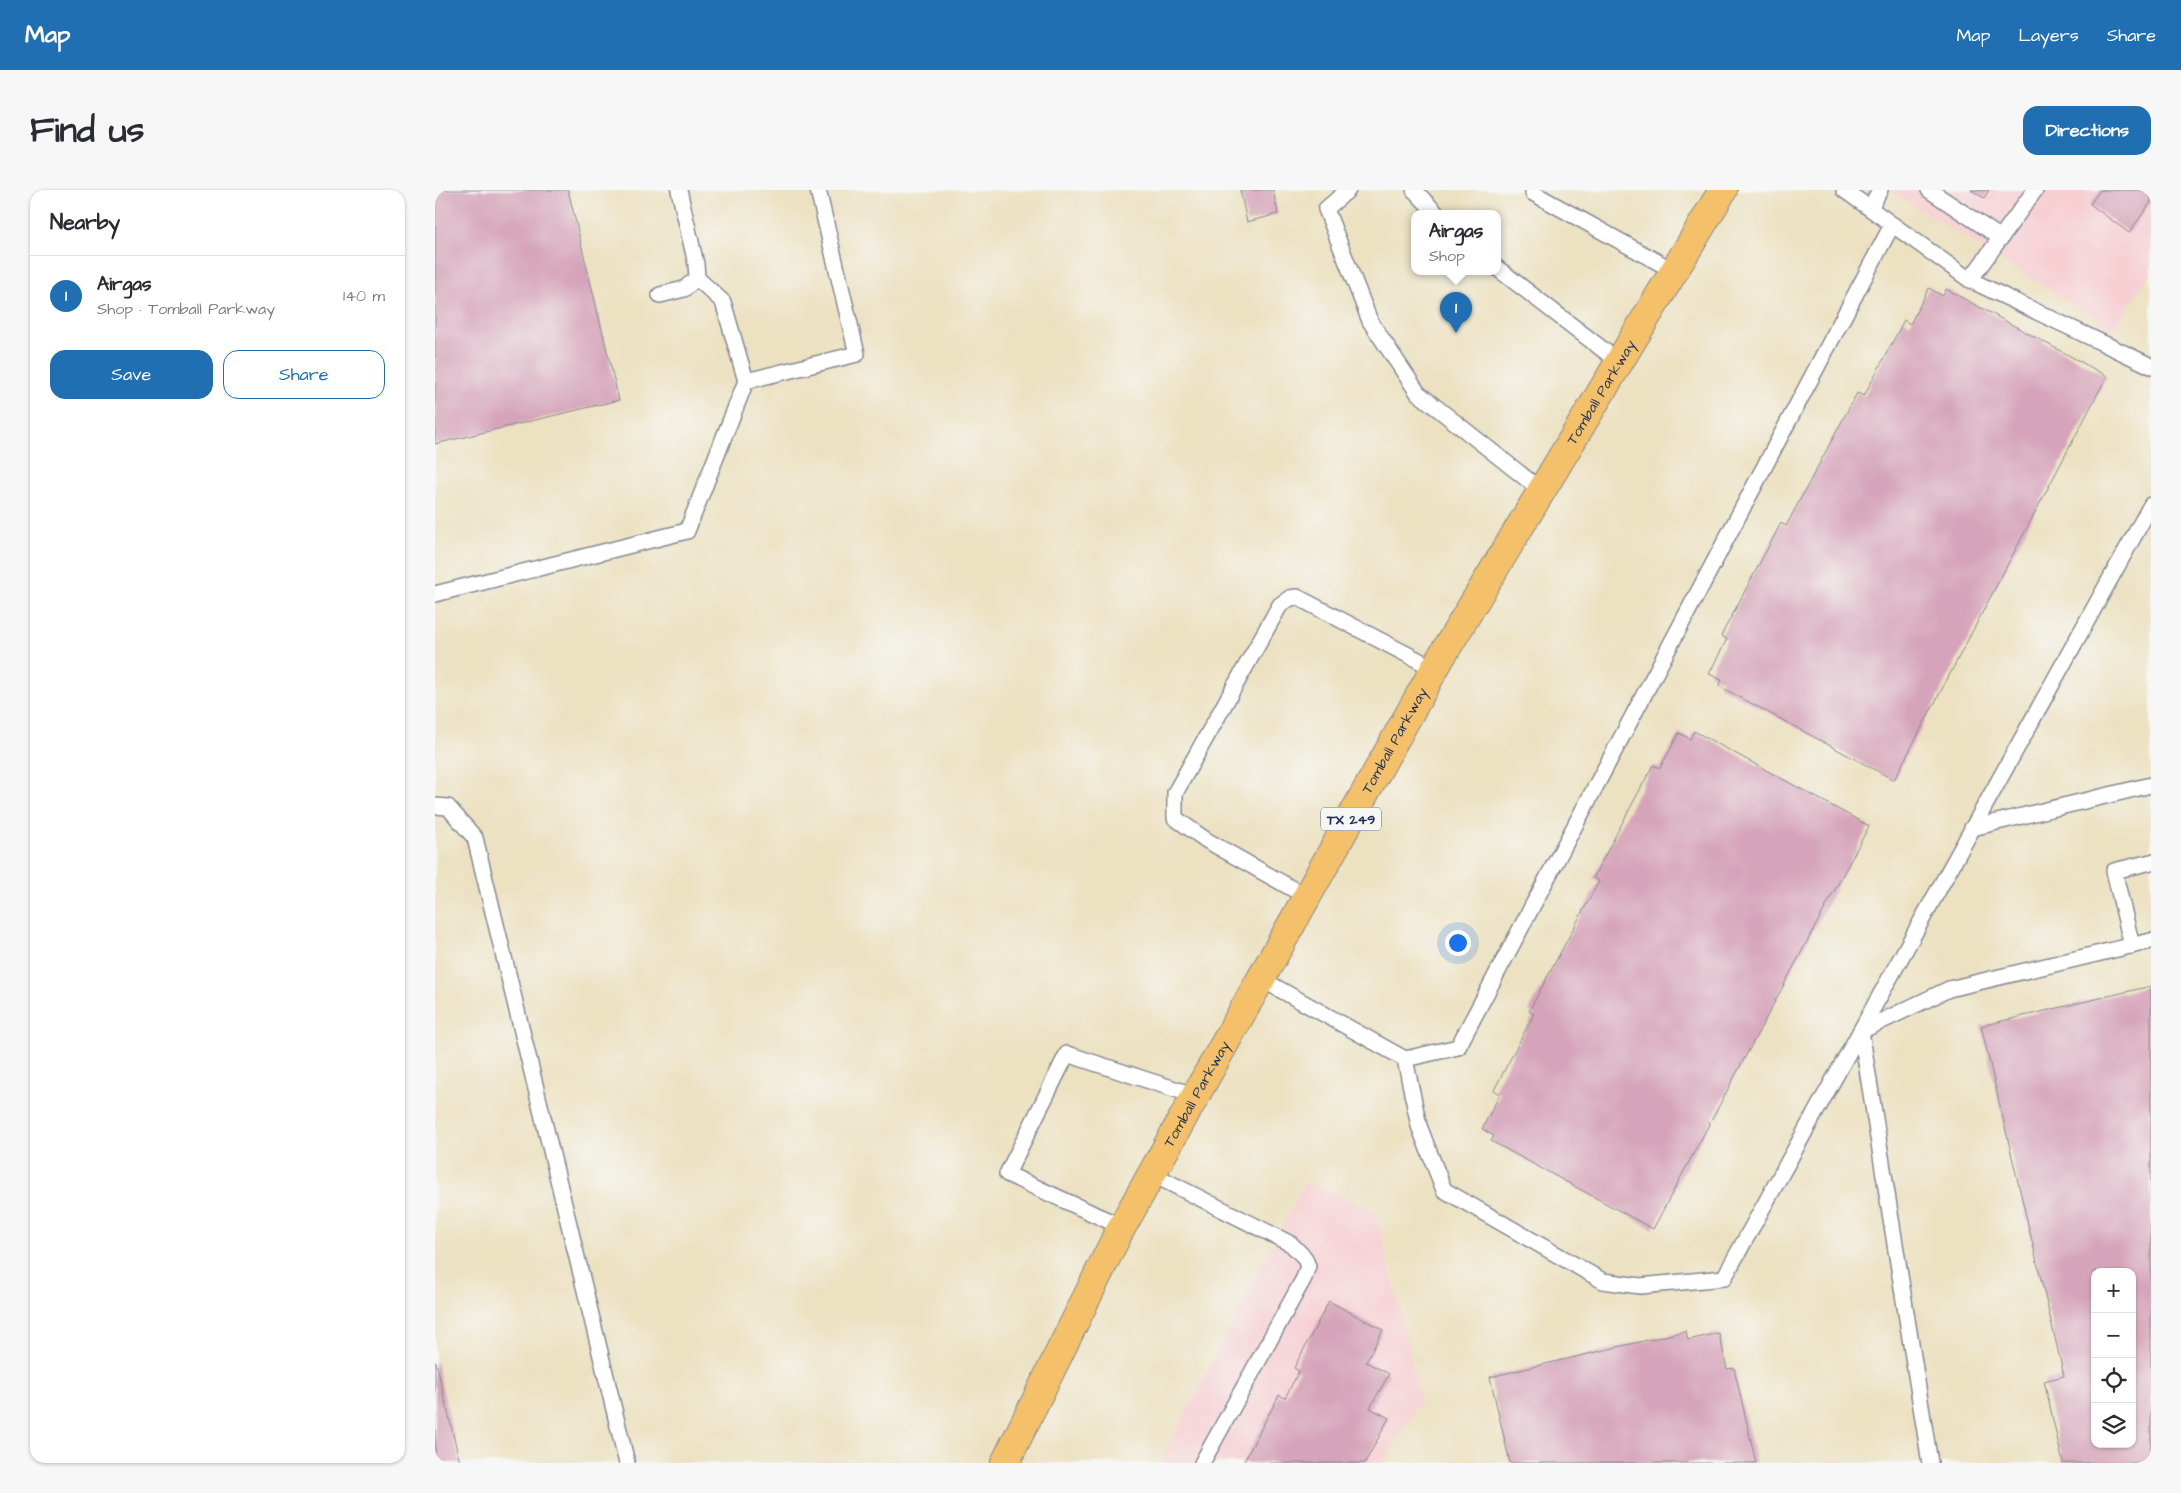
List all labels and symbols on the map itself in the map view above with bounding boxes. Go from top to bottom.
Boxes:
pin: 1 [1440,292,1472,333]
street label: Tomball Parkway [1562,336,1642,449]
street label: Tomball Parkway [1357,684,1434,798]
road number: TX 249 [1321,808,1381,830]
your location [1445,930,1471,956]
street label: Tomball Parkway [1159,1037,1236,1151]

